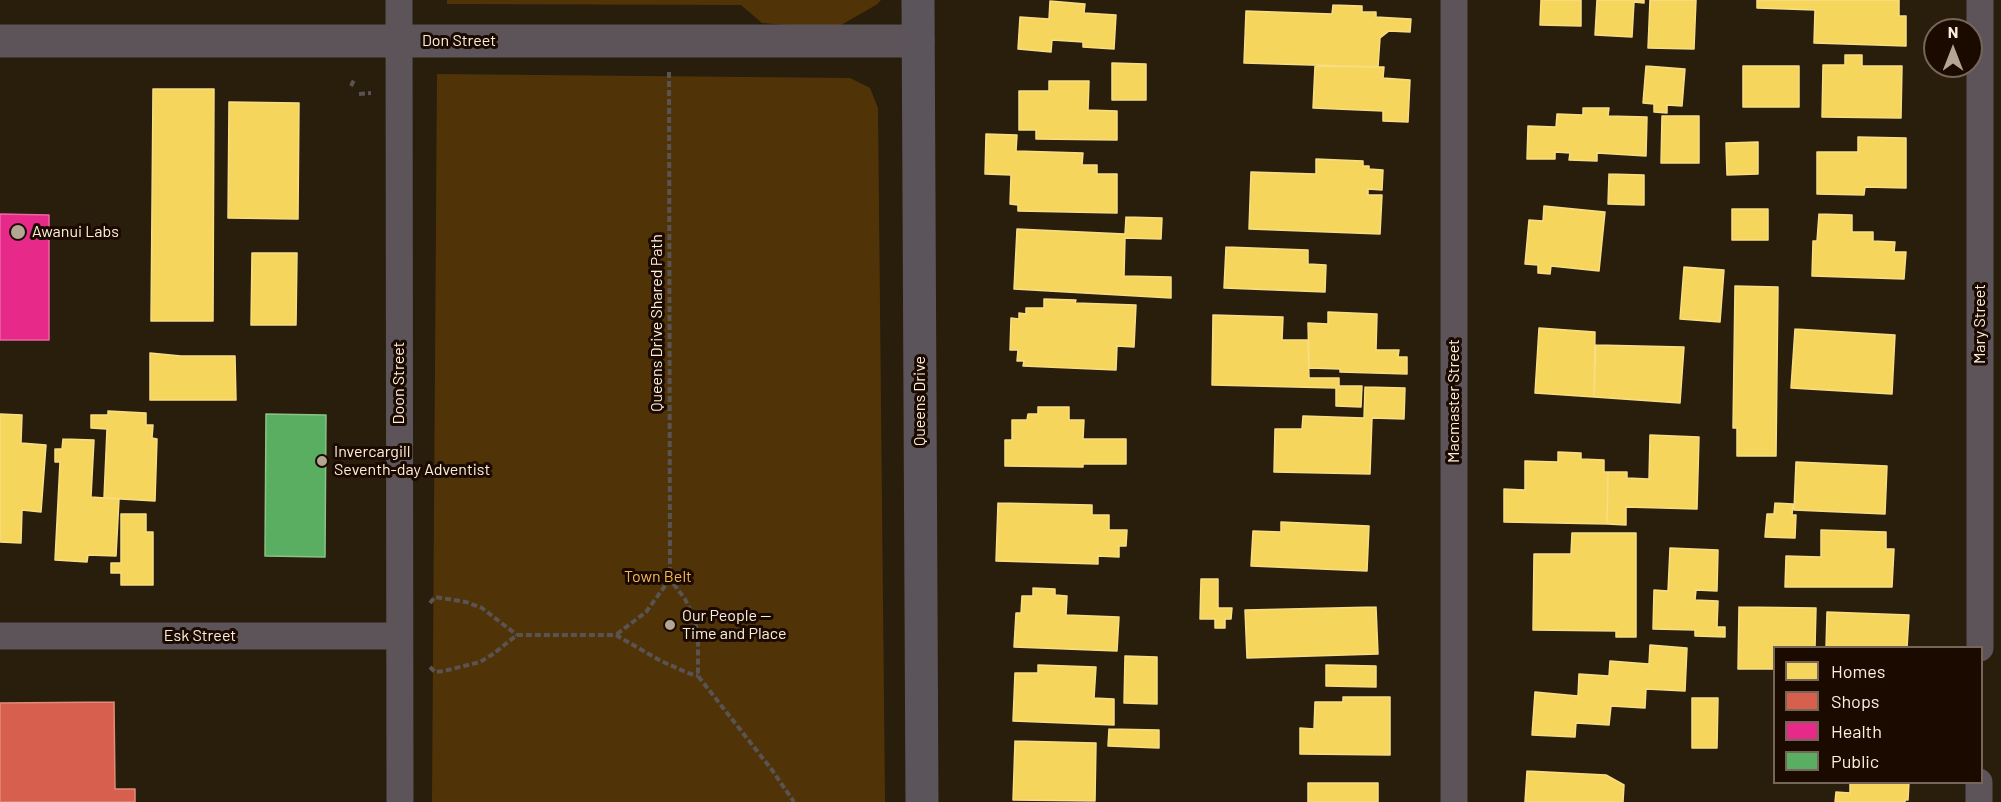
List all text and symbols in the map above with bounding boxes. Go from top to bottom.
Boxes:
north arrow [1923,18,1983,78]
text: N [1948,22,1958,41]
street label: Don Street [422,31,496,51]
place label: Awanui Labs [32,222,119,242]
marker: Awanui Labs [9,223,27,241]
street label: Queens Drive Shared Path [647,234,667,412]
street label: Mary Street [1970,284,1990,364]
street label: Macmaster Street [1444,339,1464,463]
street label: Doon Street [389,342,409,424]
street label: Queens Drive [910,356,930,446]
place label: Invercargill Seventh-day Adventist [334,442,490,480]
marker: Invercargill Seventh-day Adventist [315,454,329,468]
park label: Town Belt [624,567,692,587]
place label: Our People — Time and Place [682,606,787,644]
marker: Our People — Time and Place [663,618,677,632]
street label: Esk Street [164,626,236,646]
legend [1773,646,1983,784]
text: Homes [1831,660,1885,682]
text: Shops [1831,690,1880,712]
text: Health [1831,720,1882,742]
text: Public [1831,750,1879,772]

